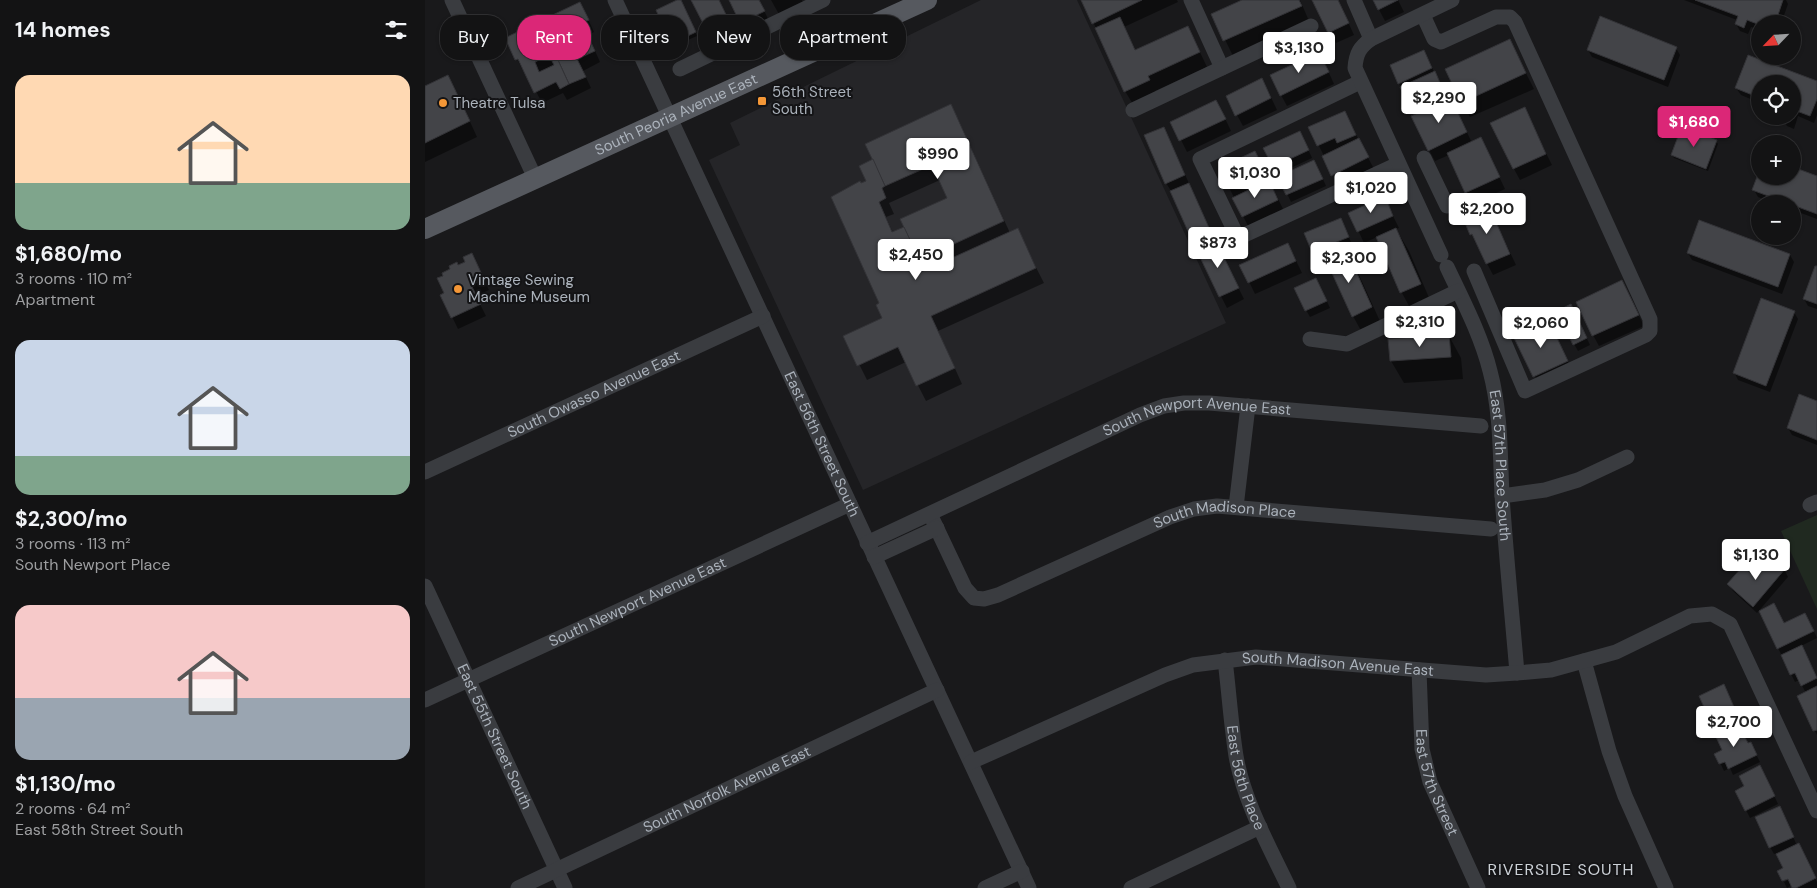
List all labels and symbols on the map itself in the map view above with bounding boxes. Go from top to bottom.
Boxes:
north arrow [1751,15,1801,65]
pin: $3,130 [1258,32,1340,74]
street label: South Peoria Avenue East [592,69,761,160]
place label: 56th Street South [772,82,852,119]
pin: $2,290 [1398,82,1480,124]
place label: Theatre Tulsa [453,93,545,113]
marker: 56th Street South [756,95,768,107]
marker: Theatre Tulsa [437,97,449,109]
pin: $1,680 [1653,106,1735,148]
pin: $990 [908,138,968,180]
pin: $1,030 [1214,156,1296,199]
pin: $1,020 [1330,172,1412,214]
pin: $2,200 [1446,192,1528,235]
pin: $873 [1188,226,1248,269]
pin: $2,450 [875,238,957,281]
pin: $2,300 [1308,242,1390,284]
place label: Vintage Sewing Machine Museum [468,270,590,307]
marker: Vintage Sewing Machine Museum [452,283,464,295]
pin: $2,310 [1379,306,1461,348]
pin: $2,060 [1500,306,1582,349]
street label: South Owasso Avenue East [504,345,684,443]
street label: East 56th Street South [780,368,865,520]
street label: East 57th Place South [1484,388,1515,542]
street label: South Newport Avenue East [1099,393,1292,441]
street label: South Madison Place [1150,496,1297,533]
pin: $1,130 [1715,538,1797,581]
street label: South Newport Avenue East [546,552,730,652]
street label: South Madison Avenue East [1241,647,1435,681]
street label: East 55th Street South [453,661,537,812]
pin: $2,700 [1693,706,1775,748]
street label: East 56th Place [1222,724,1270,833]
street label: East 57th Street [1411,729,1463,839]
street label: South Norfolk Avenue East [640,741,814,837]
district label: RIVERSIDE SOUTH [1488,859,1634,880]

